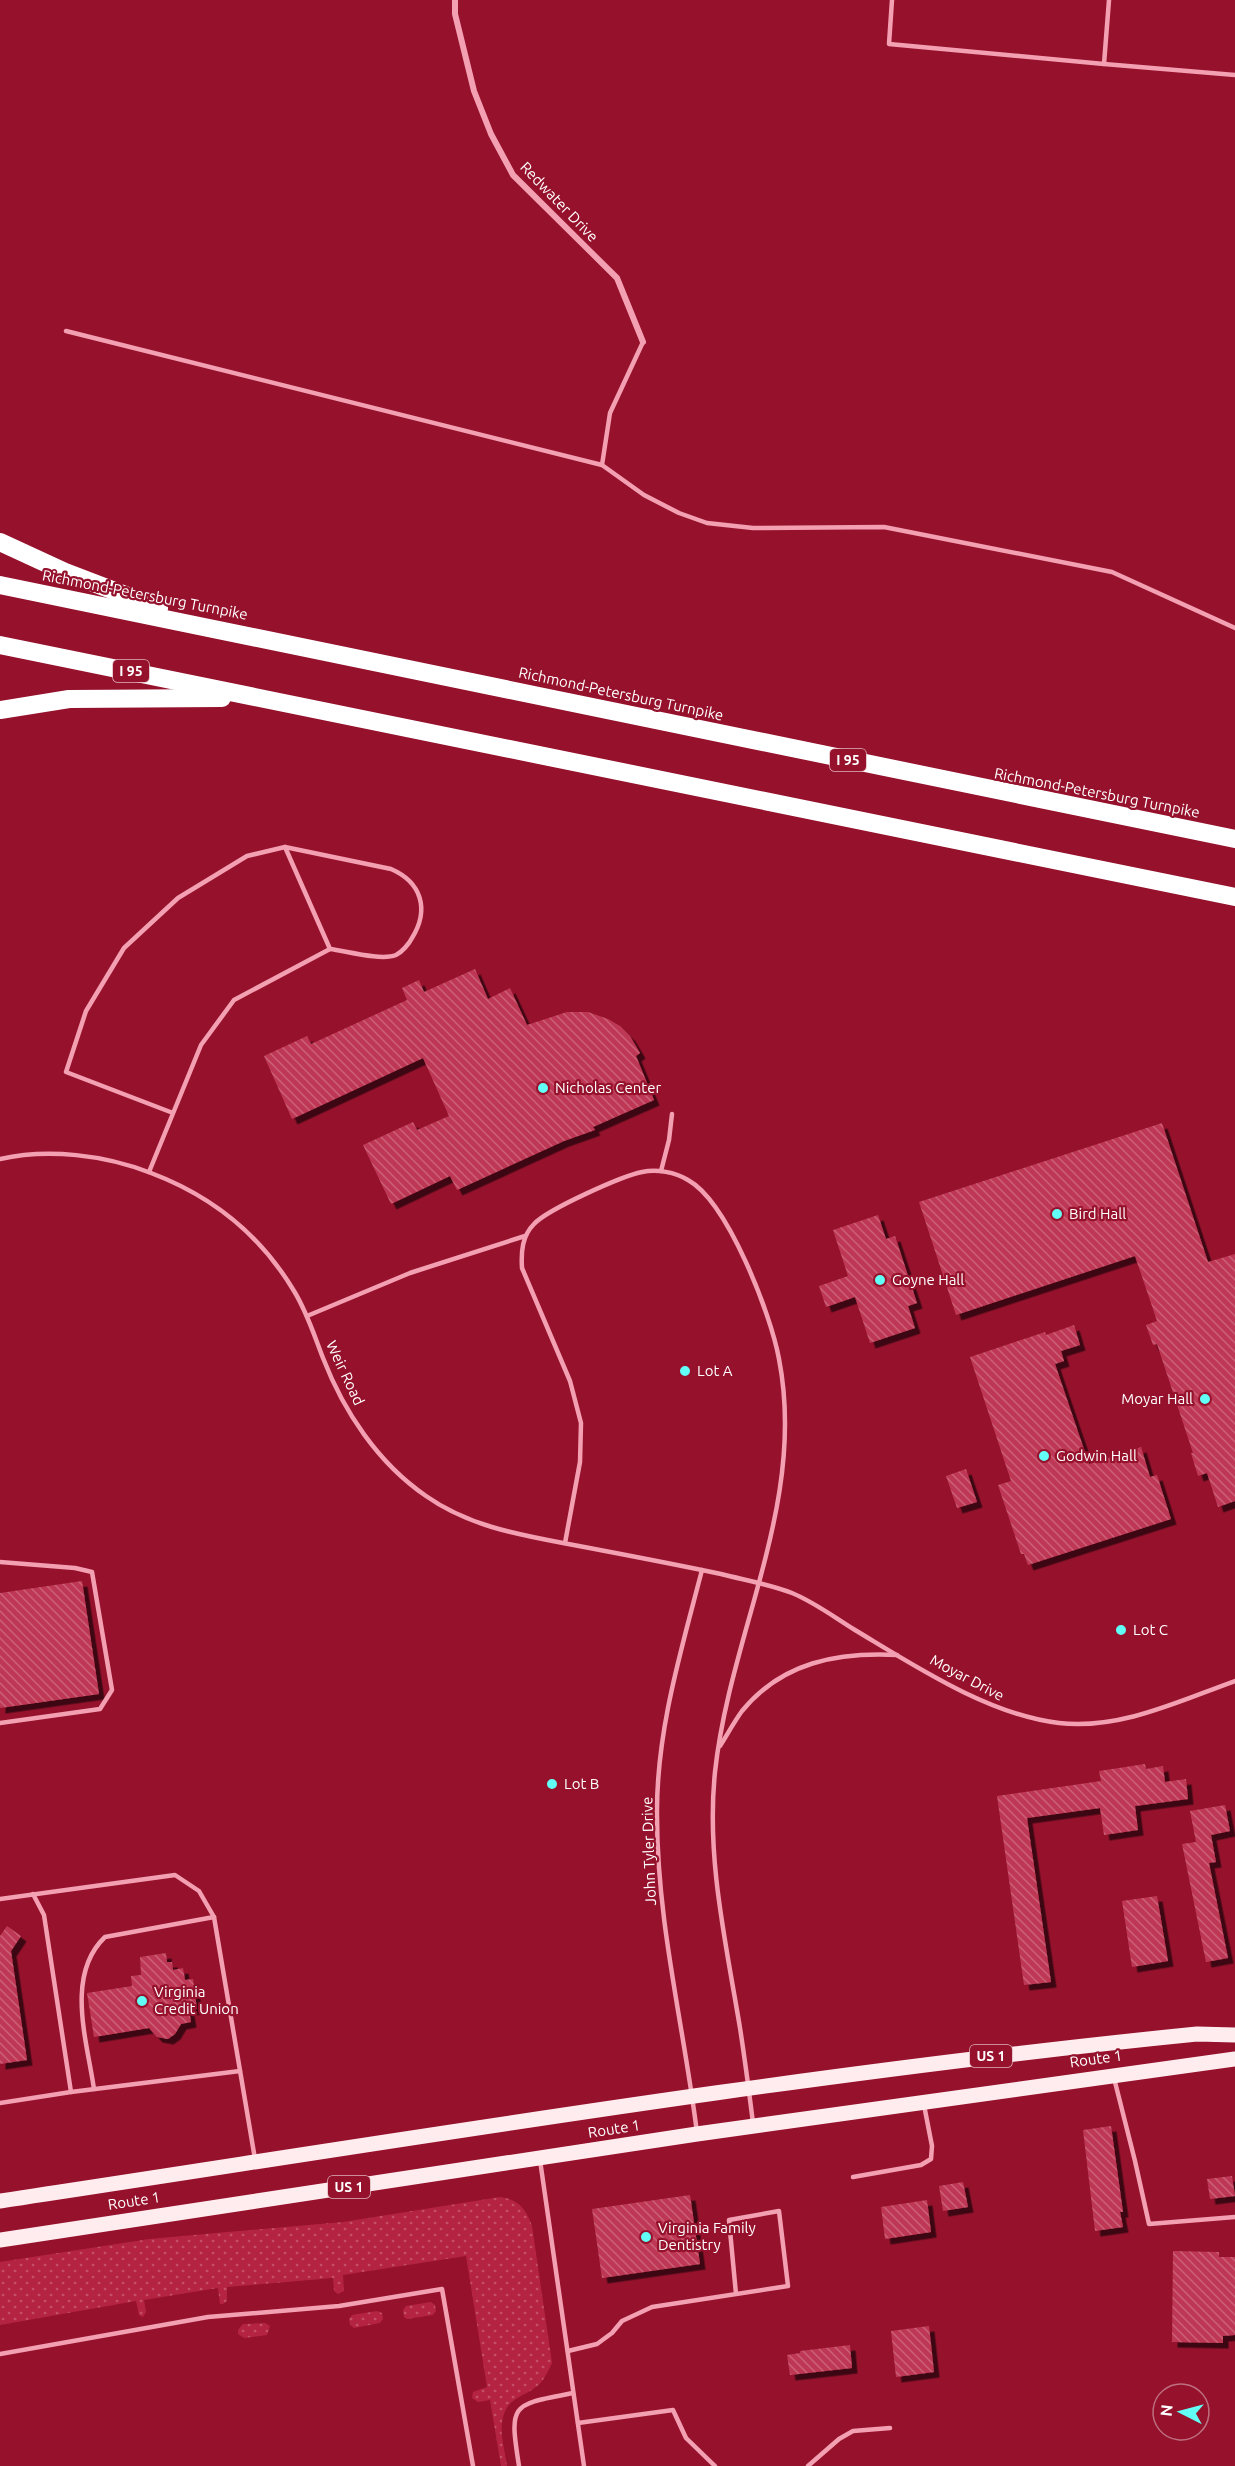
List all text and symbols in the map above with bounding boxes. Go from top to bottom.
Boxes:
street label: Redwater Drive [517,158,602,245]
street label: Richmond-Petersburg Turnpike [41,566,249,623]
road number: I 95 [113,660,149,682]
street label: Richmond-Petersburg Turnpike [517,663,725,724]
road number: I 95 [830,749,866,771]
street label: Richmond-Petersburg Turnpike [993,764,1201,821]
place label: Nicholas Center [555,1079,661,1096]
marker: Nicholas Center [536,1081,550,1095]
place label: Bird Hall [1069,1205,1126,1222]
marker: Bird Hall [1050,1207,1064,1221]
place label: Goyne Hall [892,1271,964,1288]
marker: Goyne Hall [873,1273,887,1287]
street label: Weir Road [323,1338,368,1408]
place label: Lot A [697,1362,733,1379]
marker: Lot A [678,1364,692,1378]
place label: Moyar Hall [1121,1390,1193,1407]
marker: Moyar Hall [1198,1392,1212,1406]
place label: Godwin Hall [1056,1447,1137,1464]
marker: Godwin Hall [1037,1449,1051,1463]
place label: Lot C [1133,1621,1168,1638]
marker: Lot C [1114,1623,1128,1637]
street label: Moyar Drive [927,1651,1007,1704]
place label: Lot B [564,1775,599,1792]
marker: Lot B [545,1777,559,1791]
street label: John Tyler Drive [638,1796,659,1906]
place label: Virginia Credit Union [154,1983,239,2017]
marker: Virginia Credit Union [135,1994,149,2008]
road number: US 1 [970,2045,1012,2067]
street label: Route 1 [1069,2046,1123,2071]
street label: Route 1 [587,2116,641,2141]
road number: US 1 [328,2176,370,2198]
street label: Route 1 [107,2188,161,2213]
place label: Virginia Family Dentistry [658,2219,756,2253]
marker: Virginia Family Dentistry [639,2230,653,2244]
north arrow [1151,2382,1211,2442]
text: N [1157,2404,1176,2417]

